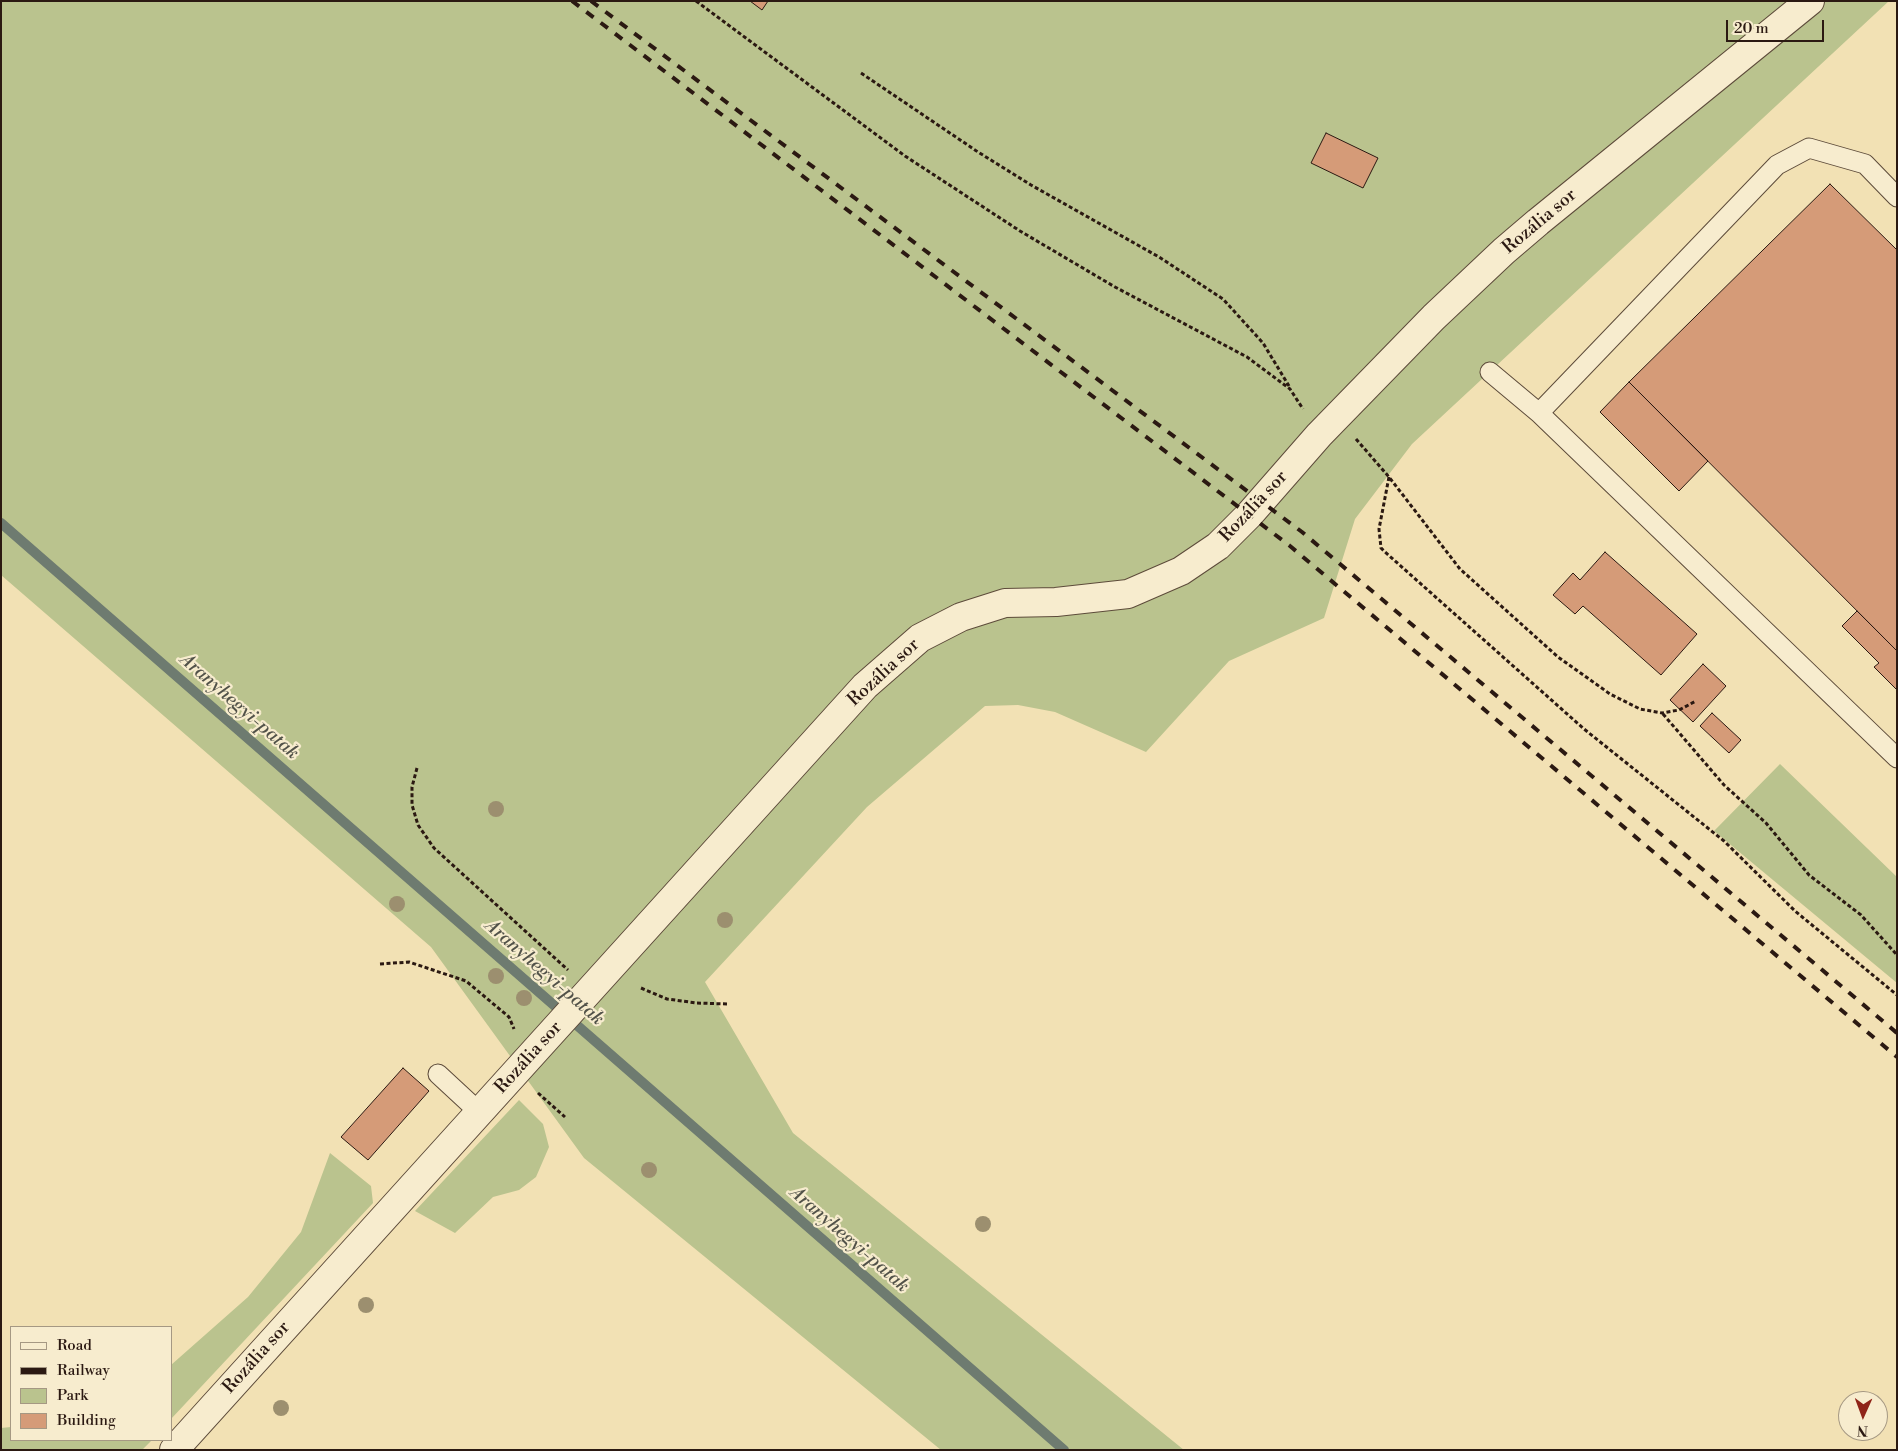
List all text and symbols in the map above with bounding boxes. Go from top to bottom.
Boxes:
scale bar [1728,10,1826,42]
text: 20 m [1734,19,1769,38]
street label: Rozália sor [1499,185,1581,259]
street label: Rozália sor [1215,467,1293,547]
street label: Rozália sor [844,634,924,712]
water label: Aranyhegyi-patak [175,649,303,765]
water label: Aranyhegyi-patak [480,915,608,1031]
street label: Rozália sor [491,1017,567,1099]
water label: Aranyhegyi-patak [785,1182,913,1298]
street label: Rozália sor [219,1317,295,1399]
legend [10,1326,172,1441]
text: Road [57,1336,92,1355]
text: Railway [57,1361,110,1380]
text: Park [57,1386,88,1405]
north arrow [1838,1391,1888,1441]
text: Building [57,1411,116,1430]
text: N [1857,1421,1868,1439]

